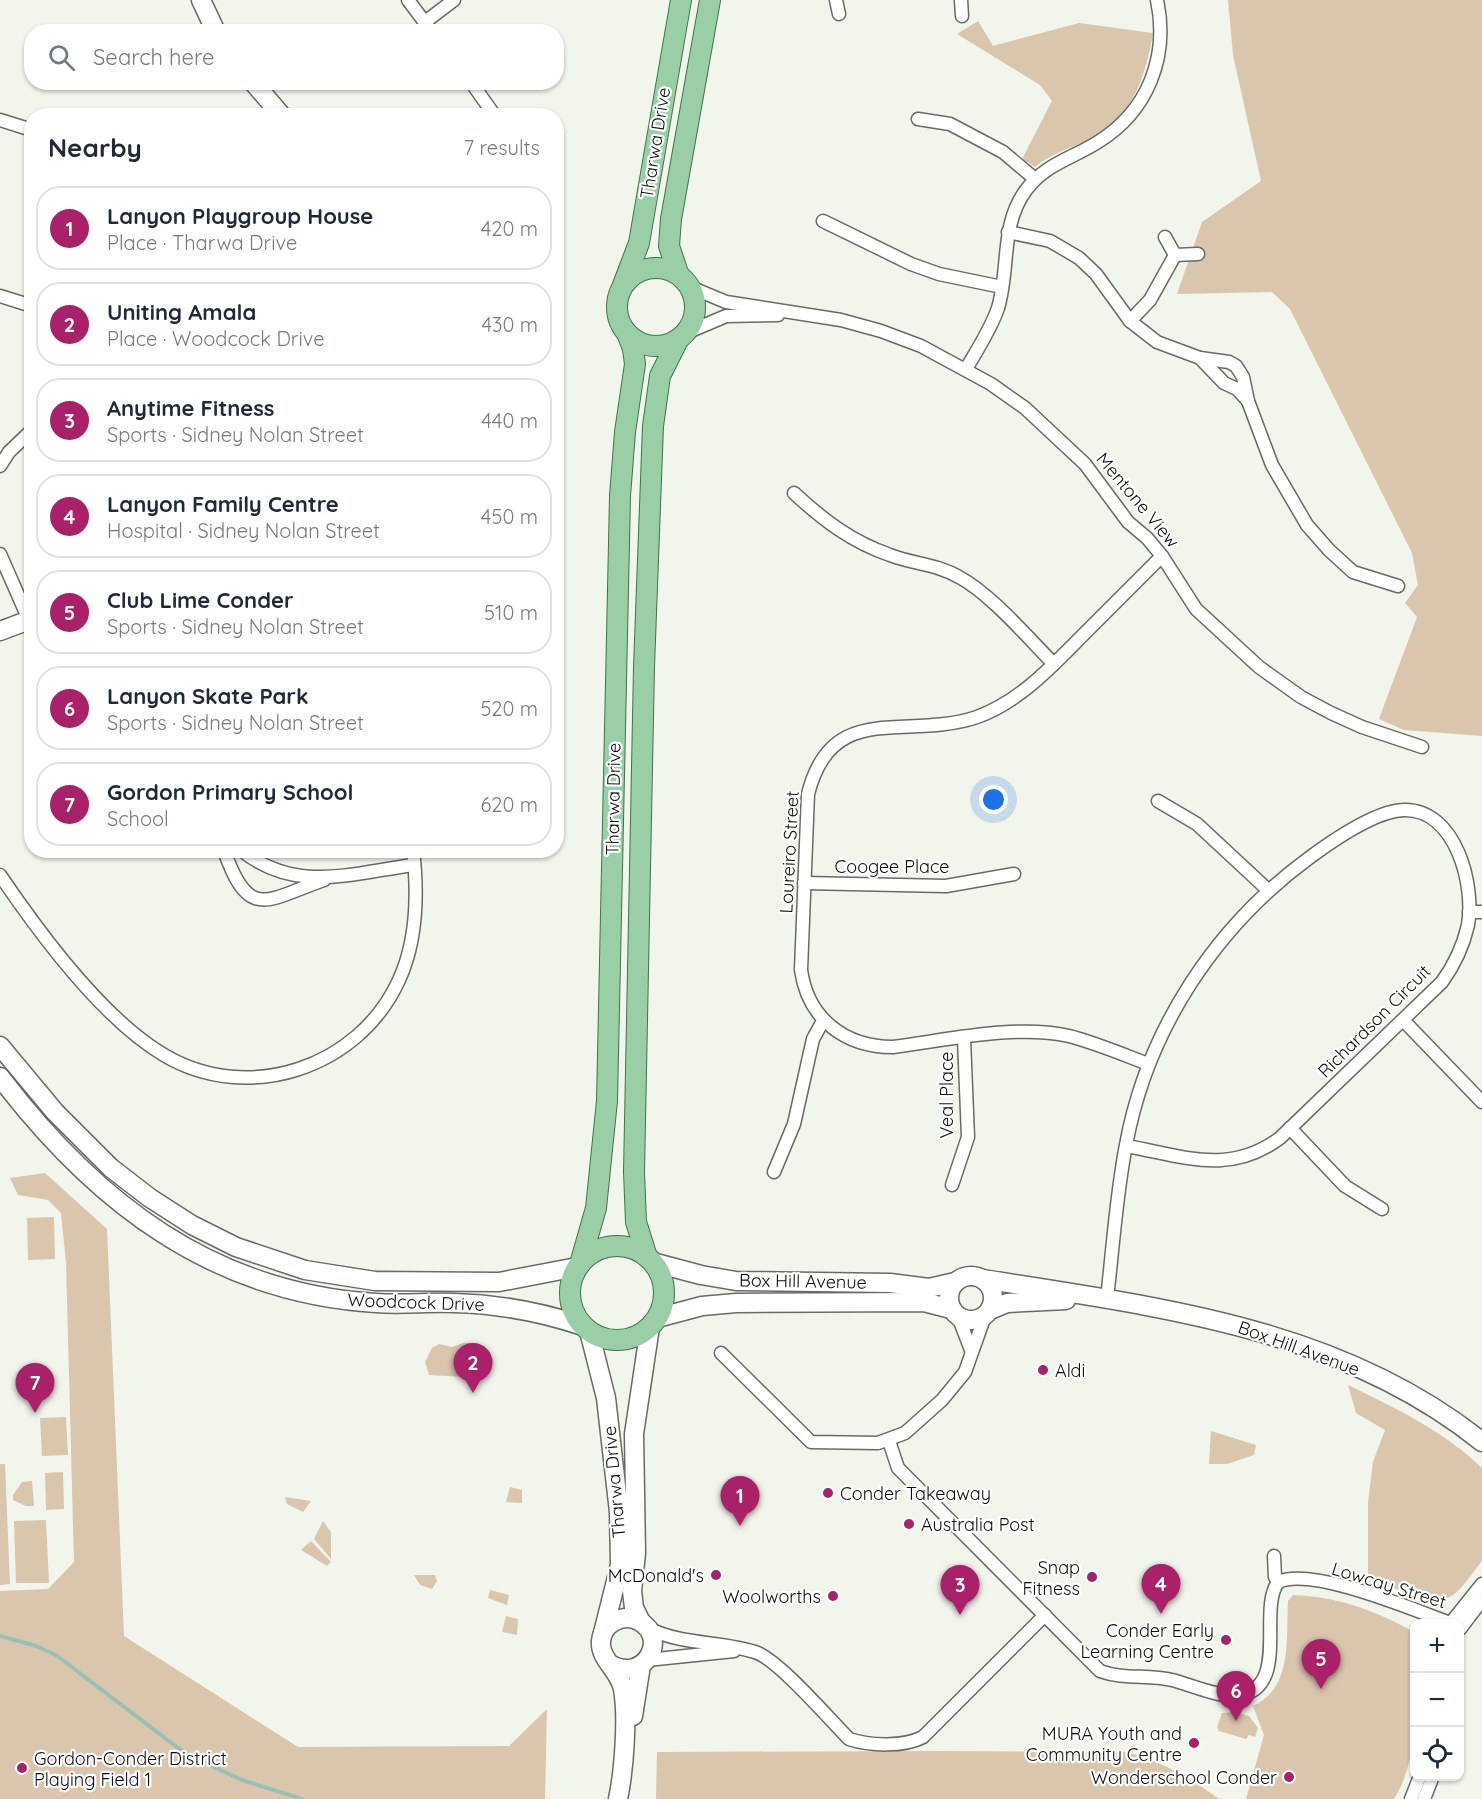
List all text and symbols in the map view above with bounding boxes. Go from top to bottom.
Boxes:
search box [24,24,564,90]
icon: search [45,41,78,74]
text: Search here [93,43,214,71]
street label: Tharwa Drive [635,86,675,200]
text: Nearby [48,131,142,164]
text: 7 results [464,135,540,160]
text: Lanyon Playgroup House [107,202,373,230]
text: 1 [66,216,73,241]
text: 420 m [481,216,538,241]
text: Place · Tharwa Drive [107,230,297,255]
text: Uniting Amala [107,298,256,326]
text: 2 [64,312,75,337]
text: 430 m [481,312,538,337]
text: Place · Woodcock Drive [107,326,325,351]
text: Anytime Fitness [107,394,274,422]
text: 3 [64,408,75,433]
text: 440 m [481,408,538,433]
text: Sports · Sidney Nolan Street [107,422,364,447]
street label: Mentone View [1091,448,1185,552]
text: Lanyon Family Centre [107,490,339,518]
text: 4 [64,504,75,529]
text: 450 m [481,504,538,529]
text: Hospital · Sidney Nolan Street [107,518,380,543]
text: Club Lime Conder [107,586,293,614]
text: 5 [64,600,75,625]
text: 510 m [484,600,538,625]
text: Sports · Sidney Nolan Street [107,614,364,639]
text: Lanyon Skate Park [107,682,308,710]
text: 6 [64,696,75,721]
text: 520 m [480,696,538,721]
text: Sports · Sidney Nolan Street [107,710,364,735]
street label: Tharwa Drive [601,743,625,855]
text: Gordon Primary School [107,778,354,806]
your location [979,785,1008,814]
street label: Loureiro Street [774,790,804,914]
text: 7 [64,792,75,817]
text: 620 m [481,792,538,817]
text: School [107,806,169,831]
street label: Coogee Place [835,855,949,878]
street label: Richardson Circuit [1313,960,1435,1082]
street label: Veal Place [935,1051,958,1139]
street label: Box Hill Avenue [739,1268,867,1294]
street label: Woodcock Drive [347,1288,485,1316]
street label: Box Hill Avenue [1235,1315,1363,1381]
pin: 2 [454,1344,492,1393]
place label: Aldi [1055,1359,1085,1382]
marker: Aldi [1036,1363,1050,1377]
pin: 7 [15,1364,54,1413]
street label: Tharwa Drive [598,1425,630,1539]
pin: 1 [720,1476,760,1526]
place label: Conder Takeaway [840,1482,991,1505]
marker: Conder Takeaway [821,1486,835,1500]
place label: Australia Post [921,1513,1035,1536]
marker: Australia Post [902,1517,916,1531]
place label: Snap Fitness [1022,1556,1080,1600]
street label: Lowcay Street [1329,1557,1449,1613]
place label: McDonald's [608,1564,704,1587]
pin: 4 [1142,1564,1180,1614]
pin: 3 [940,1566,980,1615]
marker: McDonald's [709,1568,723,1582]
marker: Snap Fitness [1085,1570,1099,1584]
place label: Woolworths [722,1585,821,1608]
marker: Woolworths [826,1589,840,1603]
place label: Conder Early Learning Centre [1080,1619,1214,1663]
map controls [1410,1619,1464,1781]
button: + [1410,1619,1464,1673]
marker: Conder Early Learning Centre [1219,1633,1233,1647]
pin: 5 [1302,1640,1340,1689]
pin: 6 [1216,1672,1256,1721]
button: − [1410,1673,1464,1727]
place label: MURA Youth and Community Centre [1026,1722,1182,1766]
button: locate [1410,1727,1464,1781]
marker: MURA Youth and Community Centre [1187,1736,1201,1750]
place label: Gordon-Conder District Playing Field 1 [34,1747,227,1791]
marker: Gordon-Conder District Playing Field 1 [15,1761,29,1775]
place label: Wonderschool Conder [1091,1766,1277,1789]
marker: Wonderschool Conder [1282,1770,1296,1784]

